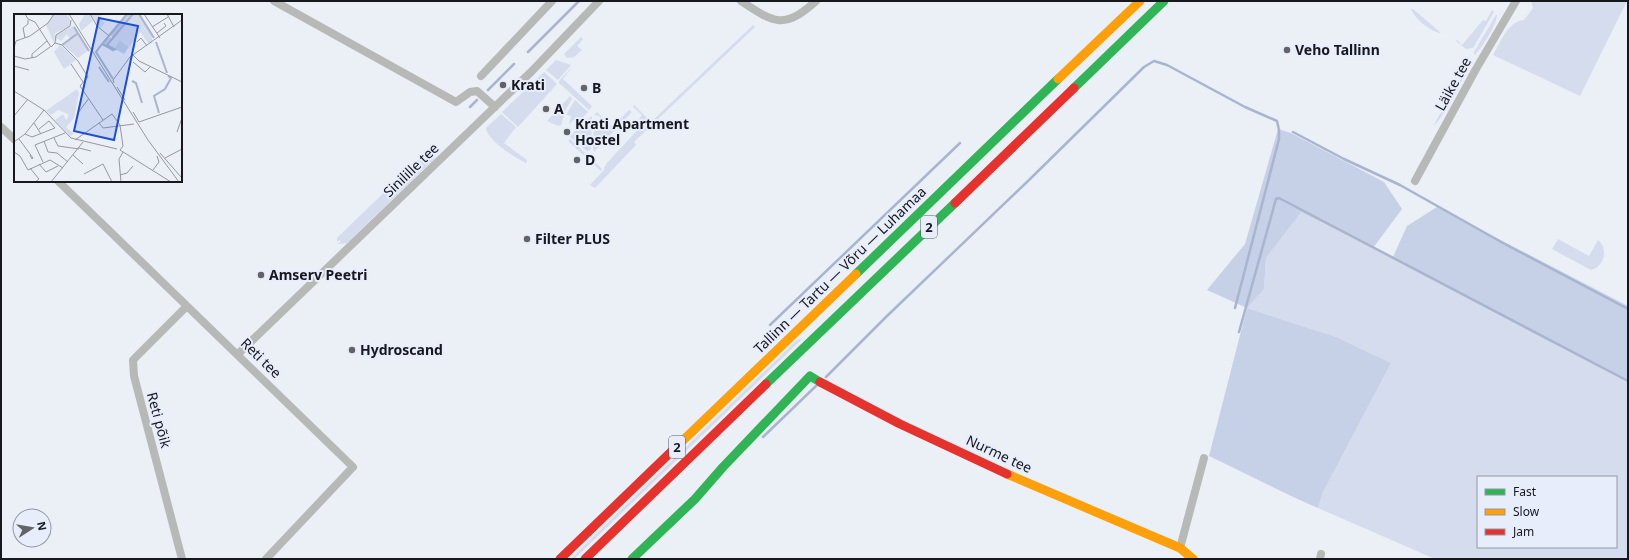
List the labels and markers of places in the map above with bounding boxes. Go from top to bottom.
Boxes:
place label: Veho Tallinn [1295,40,1380,59]
marker: Veho Tallinn [1282,45,1292,55]
place label: Krati [511,75,545,94]
place label: B [592,78,601,97]
marker: Krati [498,80,508,90]
marker: B [579,83,589,93]
place label: A [554,99,564,118]
marker: A [541,104,551,114]
place label: Krati Apartment Hostel [575,114,689,149]
marker: Krati Apartment Hostel [562,127,572,137]
place label: D [585,150,595,169]
marker: D [572,155,582,165]
place label: Filter PLUS [535,229,610,248]
marker: Filter PLUS [522,234,532,244]
place label: Amserv Peetri [269,265,368,284]
marker: Amserv Peetri [256,270,266,280]
place label: Hydroscand [360,340,443,359]
marker: Hydroscand [347,345,357,355]

